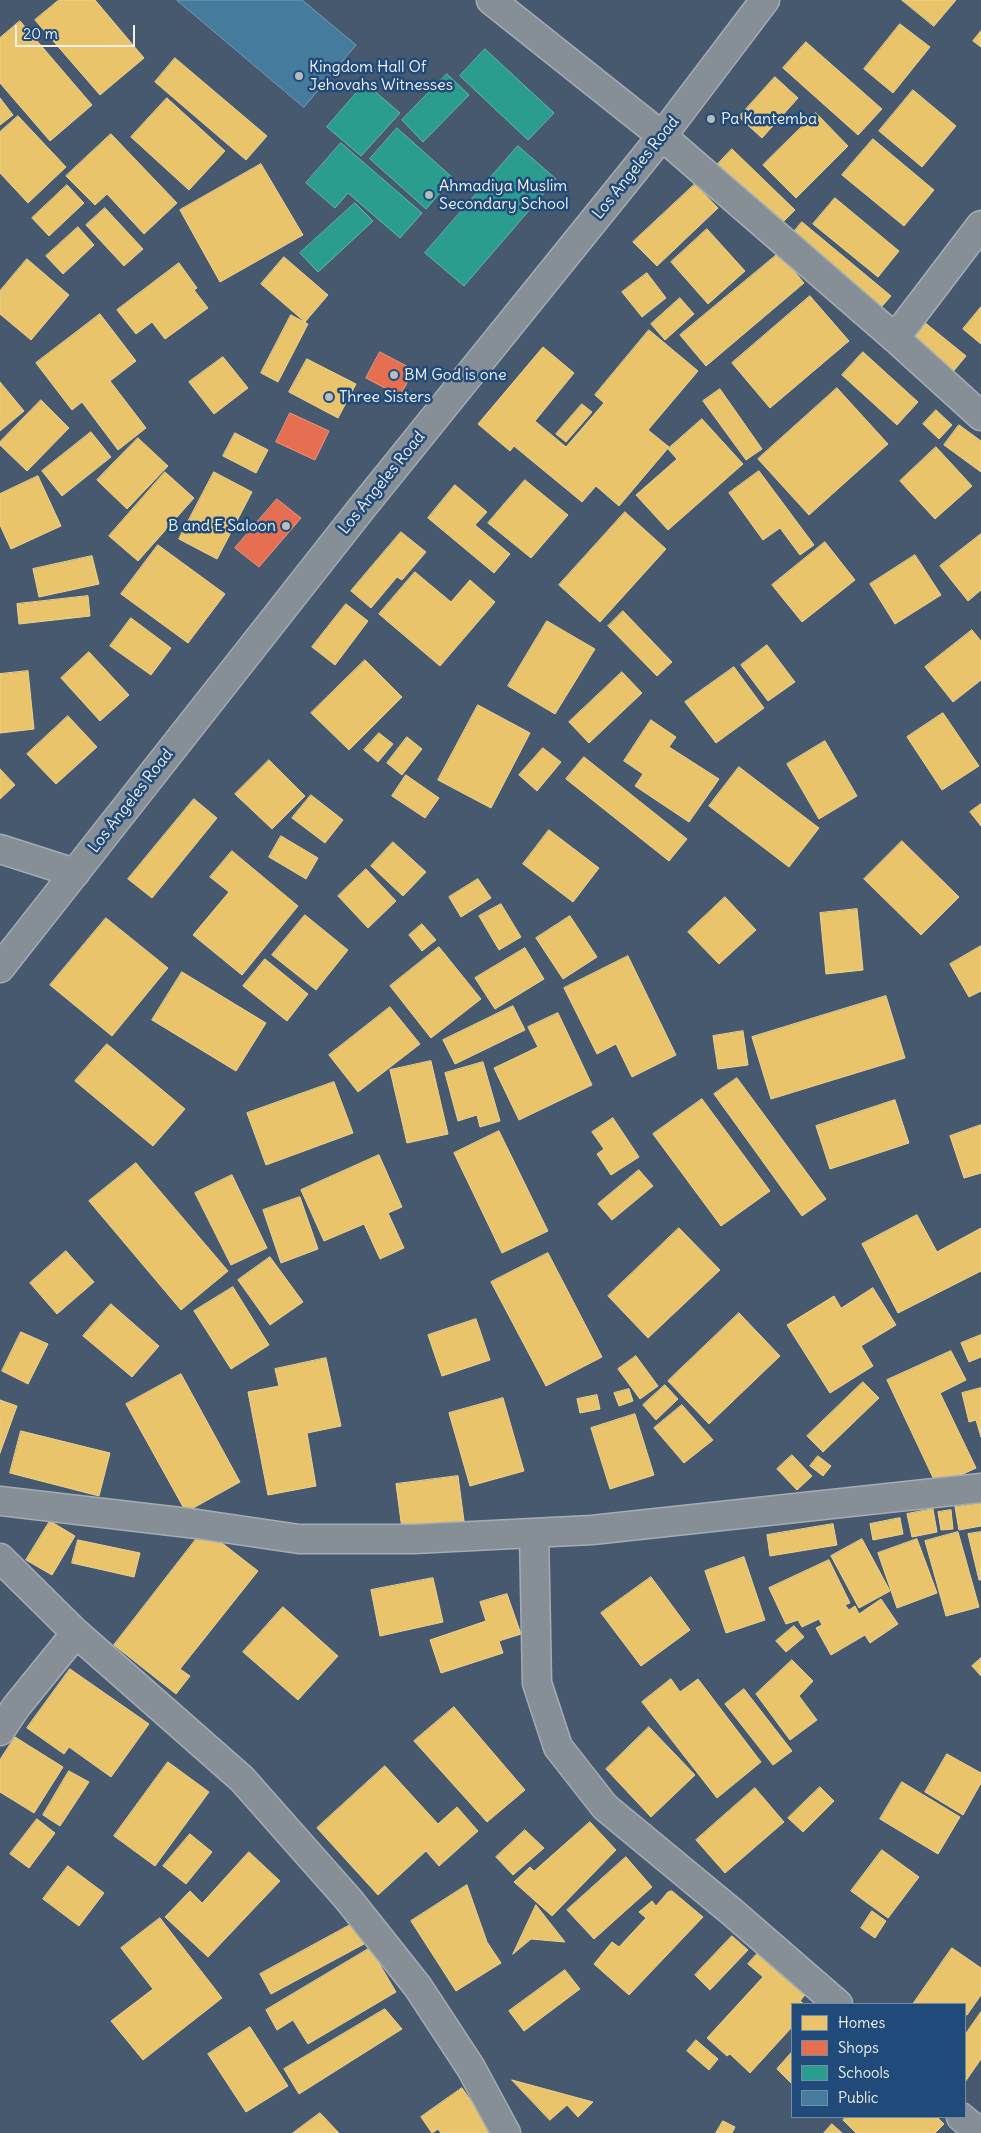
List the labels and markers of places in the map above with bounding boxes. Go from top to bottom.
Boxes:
place label: Kingdom Hall Of Jehovahs Witnesses [309,57,453,95]
marker: Kingdom Hall Of Jehovahs Witnesses [293,70,305,82]
place label: Pa Kantemba [721,109,817,129]
marker: Pa Kantemba [705,113,717,125]
place label: Ahmadiya Muslim Secondary School [439,176,569,214]
marker: Ahmadiya Muslim Secondary School [423,189,435,201]
place label: BM God is one [404,365,507,385]
marker: BM God is one [388,369,400,381]
place label: Three Sisters [339,387,431,407]
marker: Three Sisters [323,391,335,403]
place label: B and E Saloon [168,516,276,536]
marker: B and E Saloon [280,520,292,532]

